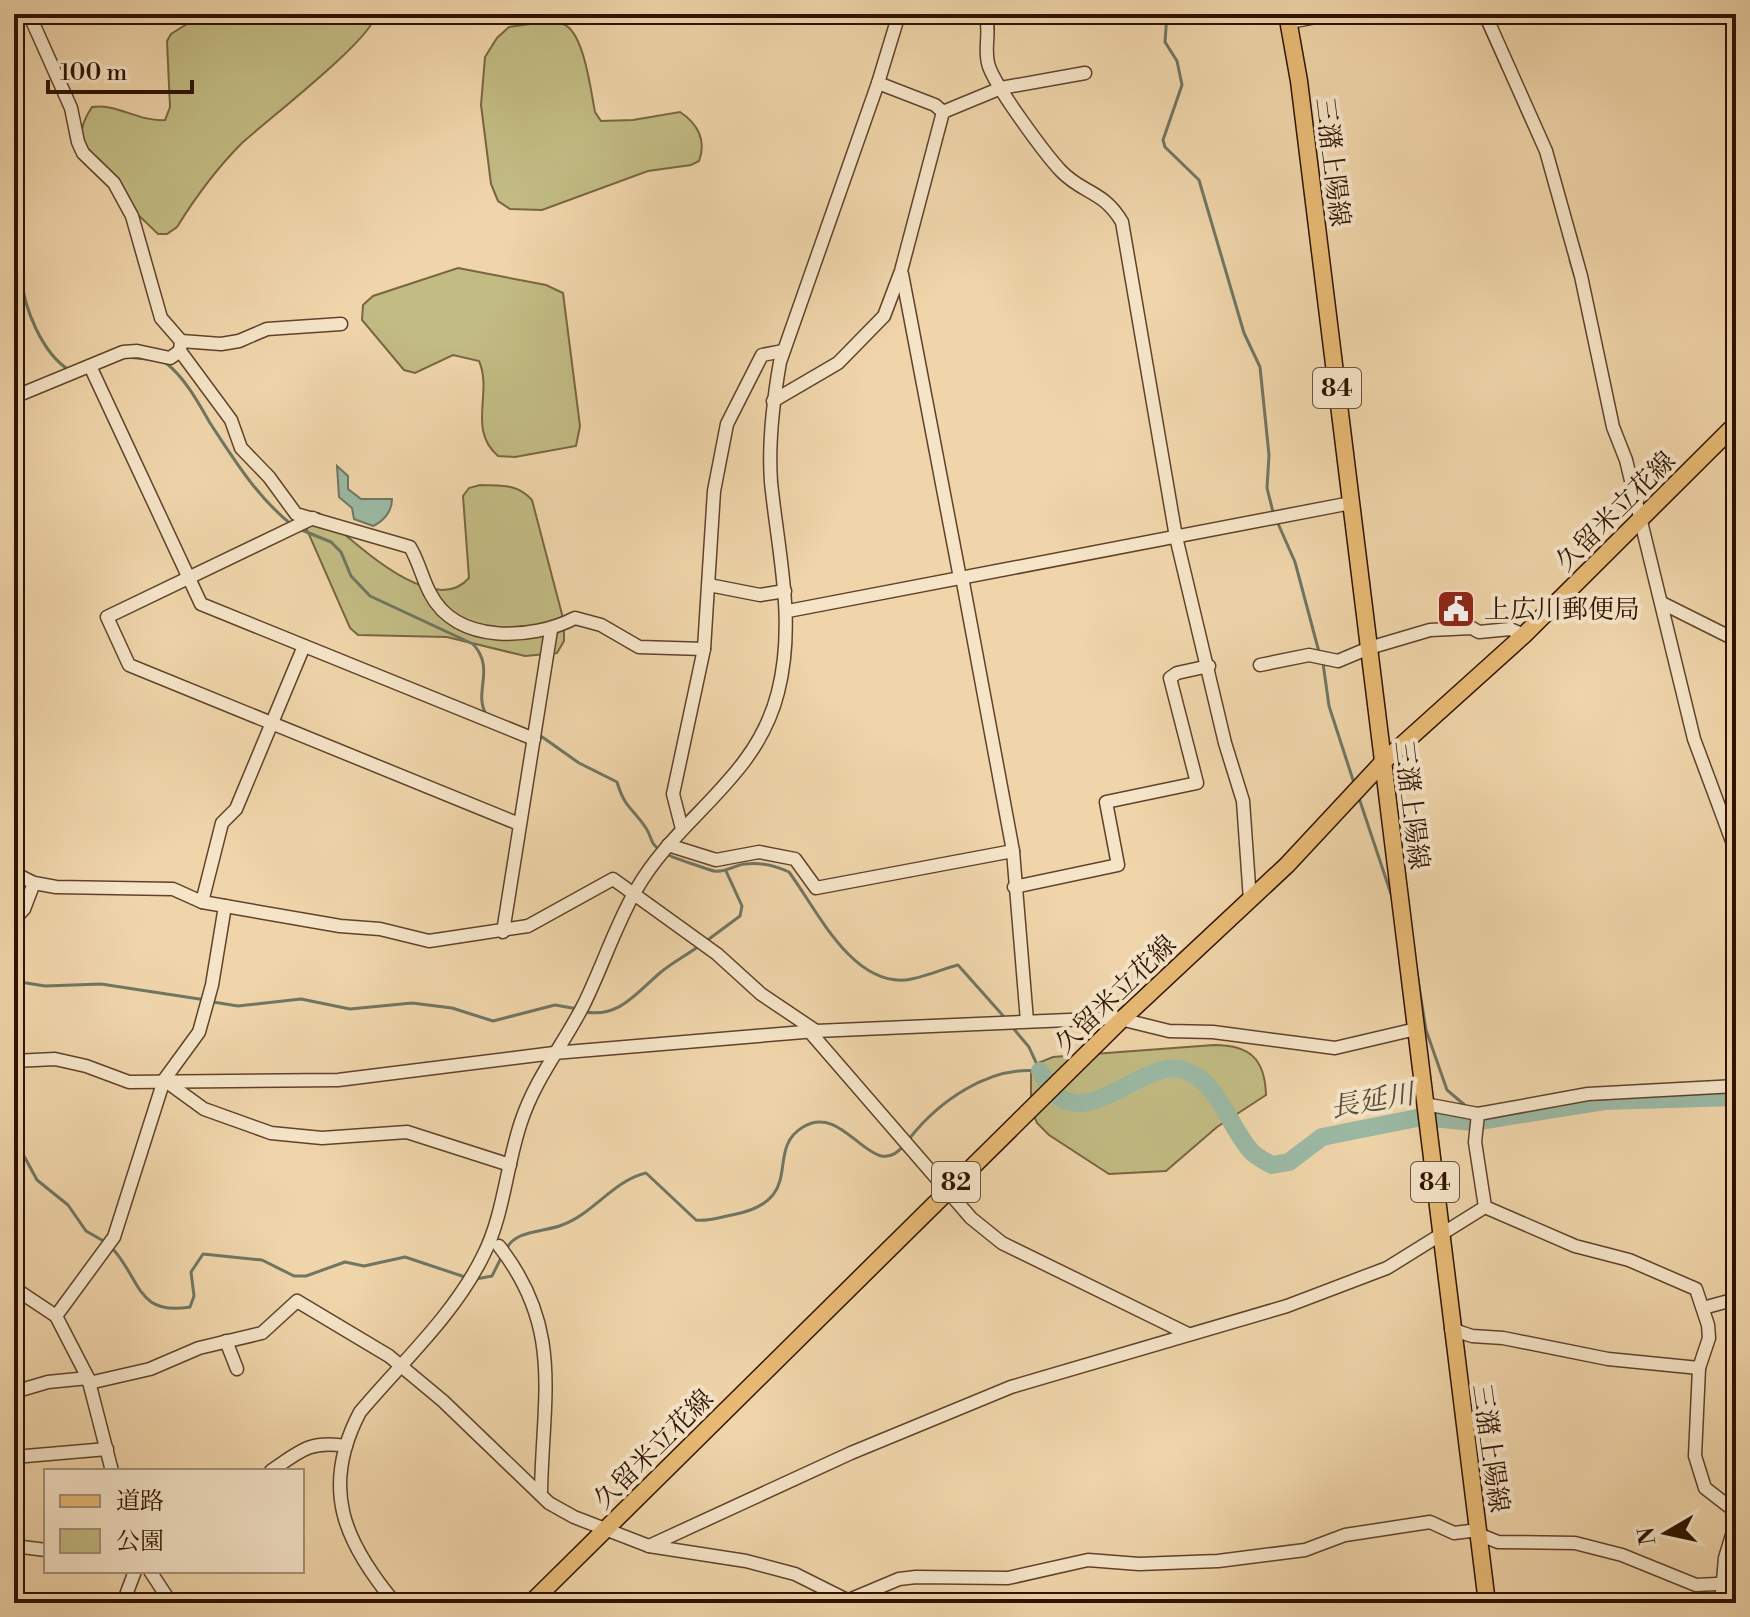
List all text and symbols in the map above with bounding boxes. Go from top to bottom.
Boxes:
scale bar [48,44,192,94]
text: 100 m [60,58,127,88]
street label: 三潴上陽線 [1308,96,1356,229]
road number: 84 [1313,368,1361,408]
street label: 久留米立花線 [1549,445,1682,578]
public building icon: 上広川郵便局 [1435,588,1477,630]
place label: 上広川郵便局 [1484,594,1640,626]
street label: 三潴上陽線 [1387,739,1435,872]
street label: 久留米立花線 [1048,929,1183,1060]
water label: 長延川 [1328,1076,1420,1126]
road number: 82 [932,1162,980,1202]
road number: 84 [1411,1162,1459,1202]
street label: 三潴上陽線 [1465,1382,1515,1515]
street label: 久留米立花線 [587,1383,720,1516]
legend [44,1469,304,1573]
text: 道路 [116,1487,164,1517]
north arrow [1626,1493,1706,1573]
text: N [1633,1525,1662,1547]
text: 公園 [116,1527,164,1557]

